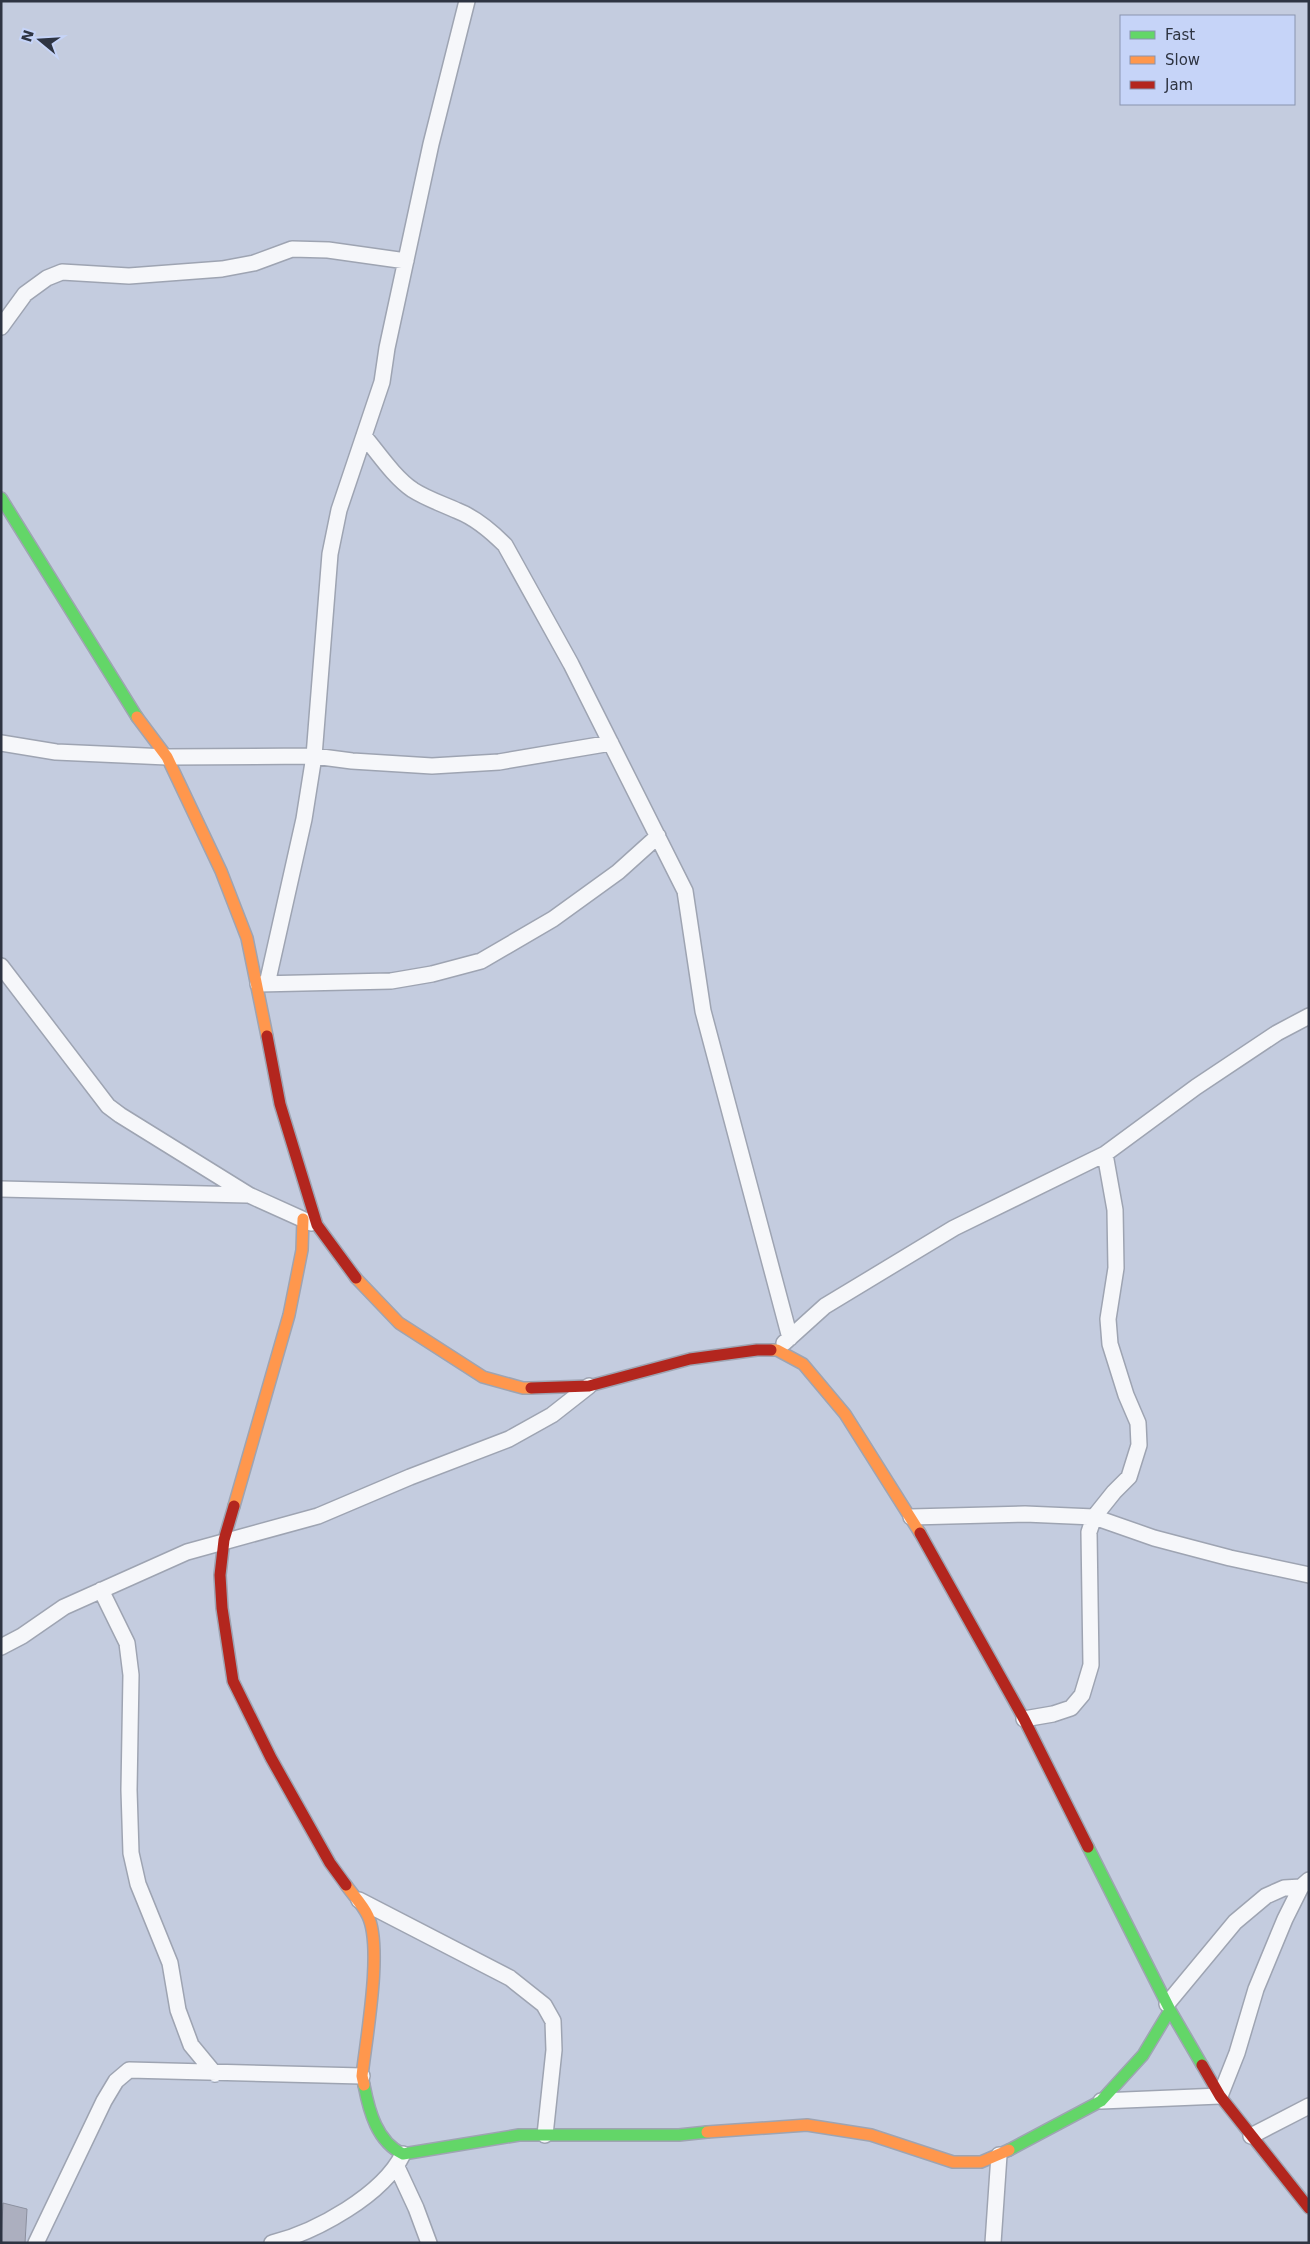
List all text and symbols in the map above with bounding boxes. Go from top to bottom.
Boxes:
north arrow [15,15,65,65]
legend [1120,15,1295,105]
text: Fast [1165,26,1195,44]
text: N [18,28,37,44]
text: Slow [1165,51,1200,69]
text: Jam [1164,76,1193,94]

